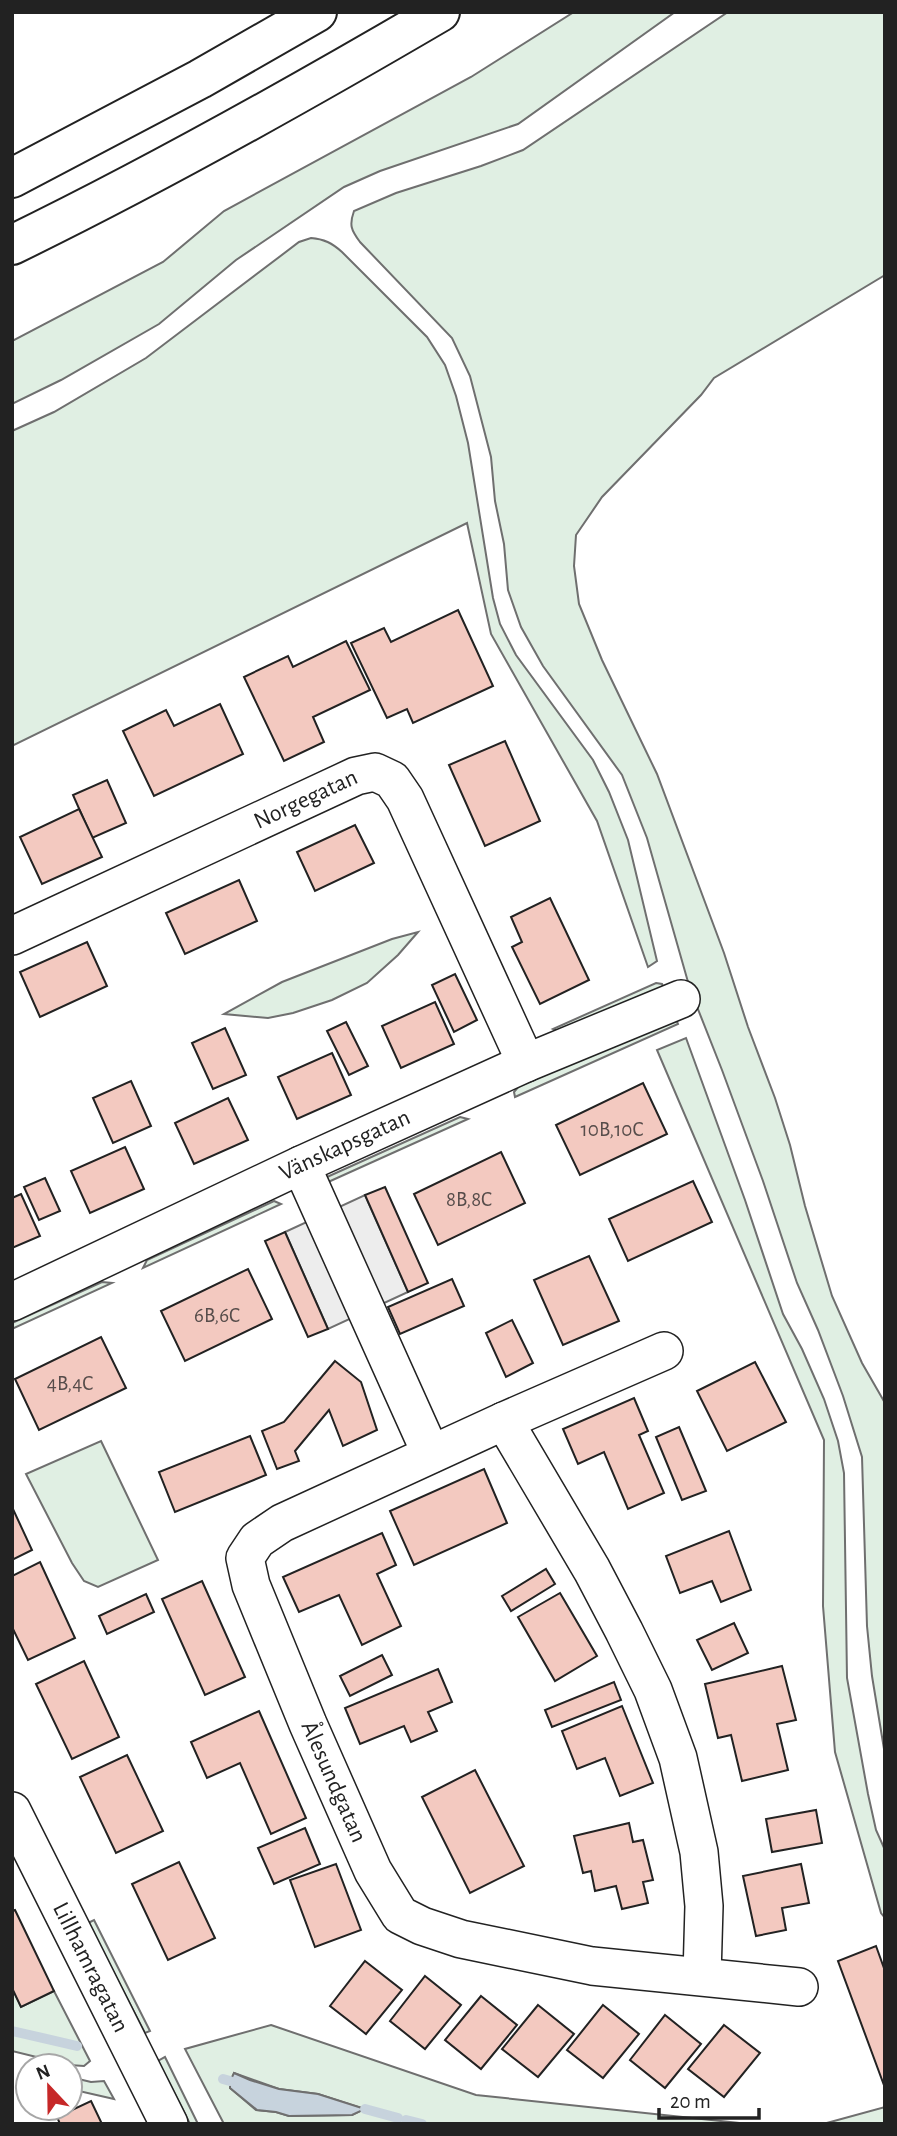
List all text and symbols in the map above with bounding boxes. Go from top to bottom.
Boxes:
street label: Norgegatan [250,765,361,834]
street label: Vänskapsgatan [276,1105,414,1185]
house number: 10B,10C [581,1119,643,1140]
house number: 8B,8C [446,1189,492,1210]
house number: 6B,6C [194,1305,240,1326]
house number: 4B,4C [47,1373,93,1394]
street label: Ålesundgatan [296,1717,371,1846]
street label: Lillhamragatan [48,1899,133,2036]
north arrow [14,2052,84,2122]
text: N [34,2061,53,2084]
scale bar [659,2076,759,2120]
text: 20 m [670,2091,711,2112]

